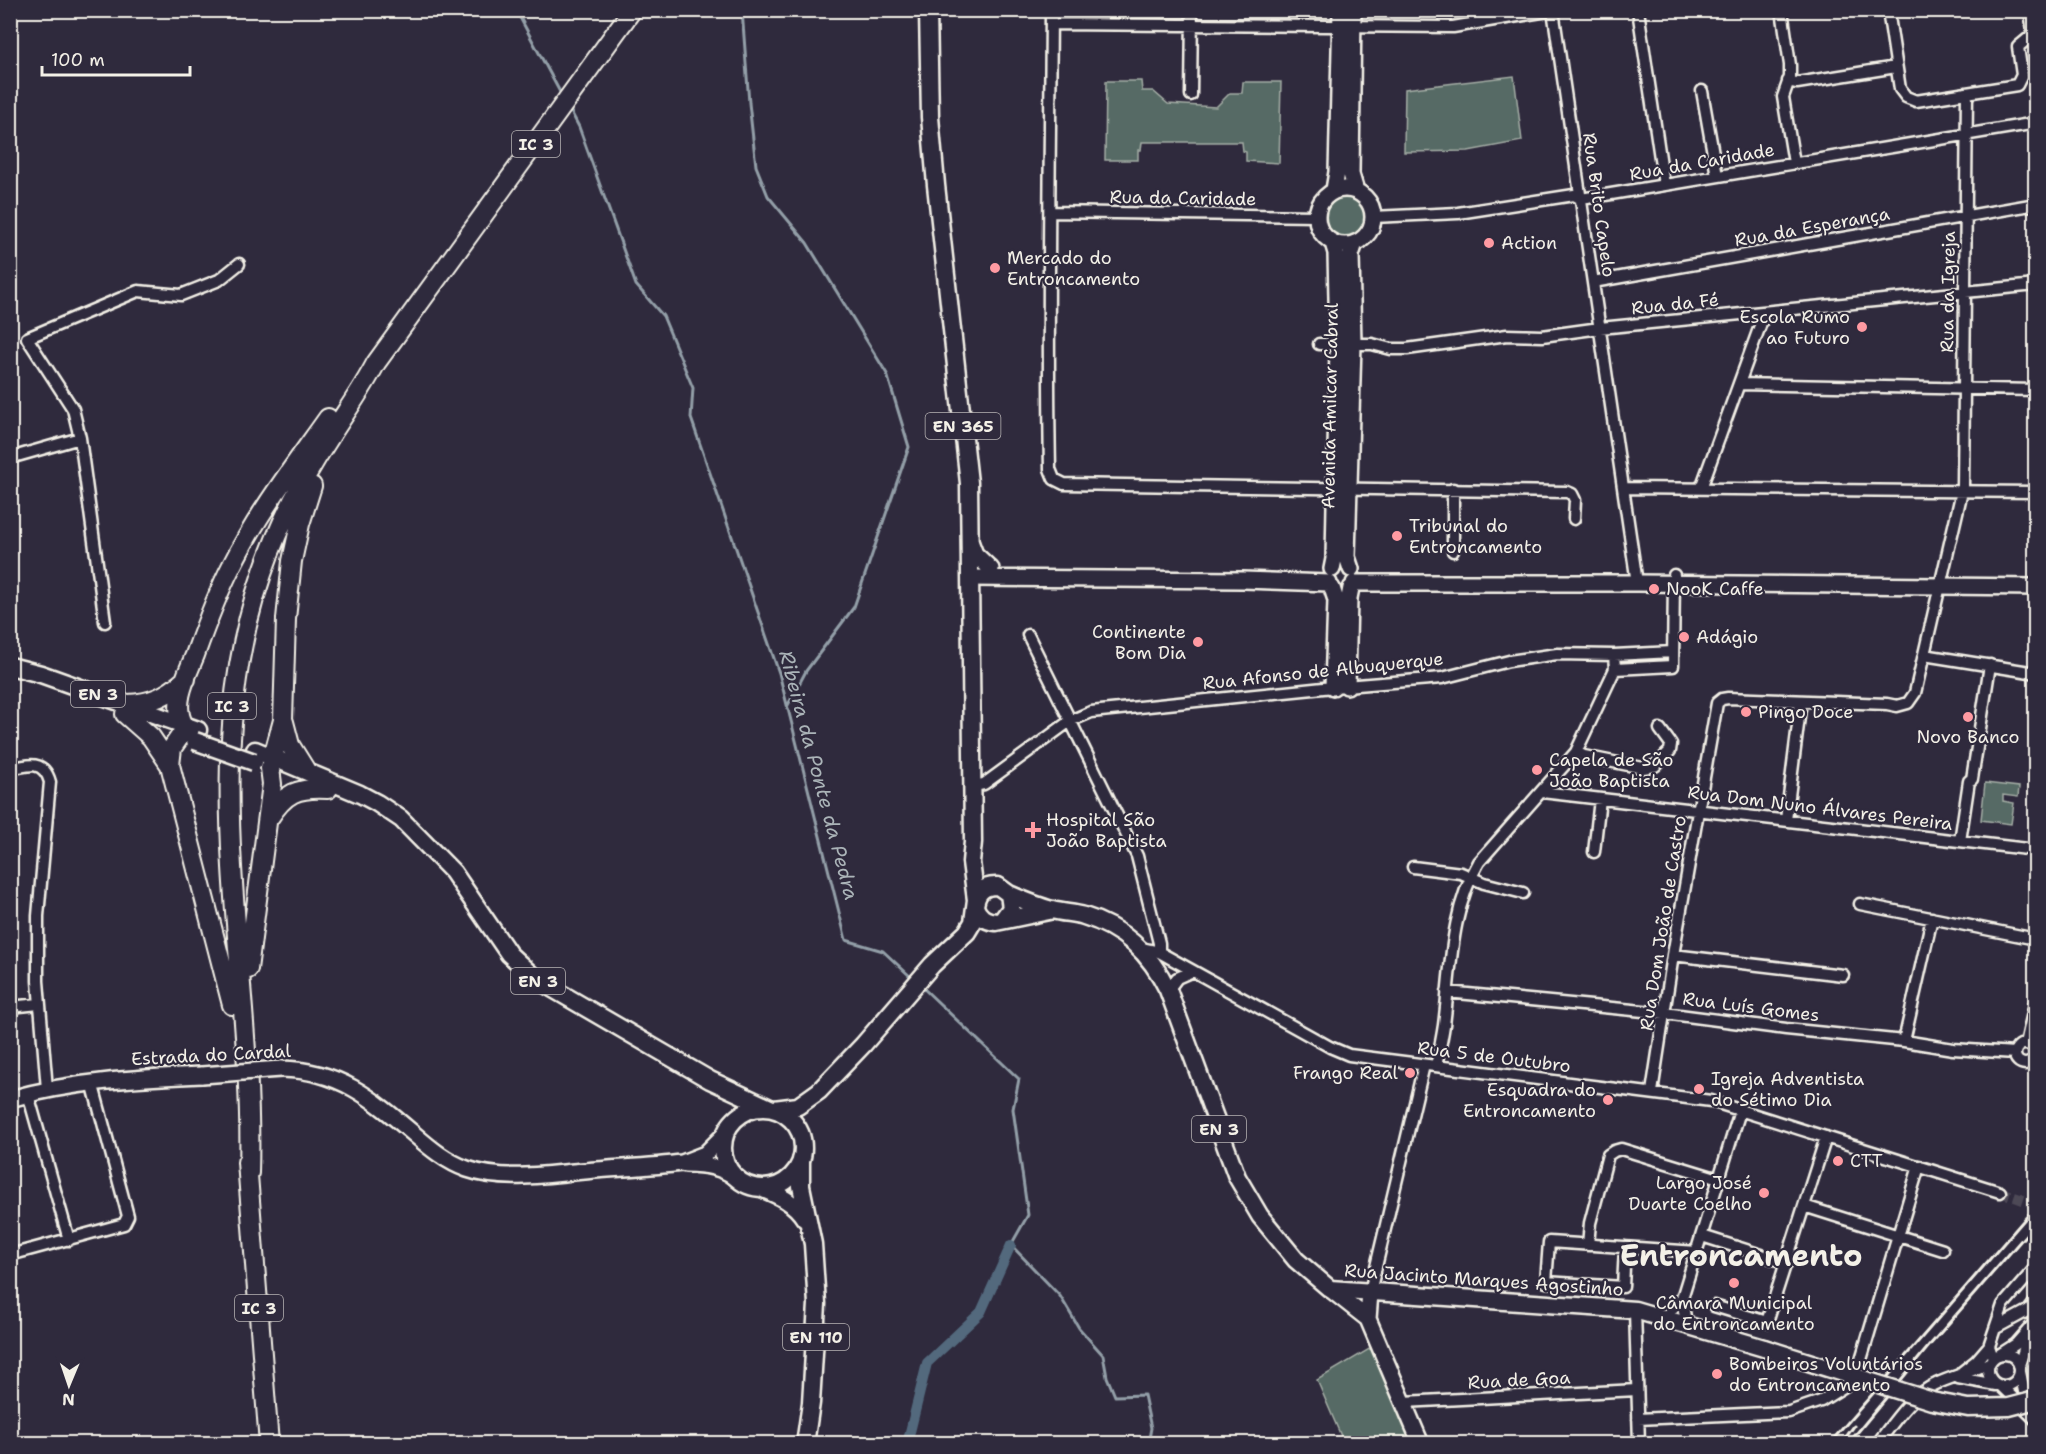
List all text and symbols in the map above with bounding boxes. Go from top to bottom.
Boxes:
scale bar [42,39,190,77]
text: 100 m [51,48,105,72]
road number: IC 3 [512,131,560,157]
street label: Rua Brito Capelo [1577,131,1621,279]
street label: Rua da Caridade [1628,137,1776,187]
street label: Rua da Caridade [1109,185,1257,211]
street label: Rua da Esperança [1733,202,1891,252]
place label: Action [1501,231,1557,255]
street label: Rua da Igreja [1935,231,1961,353]
marker: Action [1482,236,1496,250]
place label: Mercado do Entroncamento [1007,246,1140,291]
marker: Mercado do Entroncamento [988,261,1002,275]
street label: Rua da Fé [1630,287,1720,321]
street label: Avenida Amilcar Cabral [1316,302,1344,509]
place label: Escola Rumo ao Futuro [1740,305,1850,350]
marker: Escola Rumo ao Futuro [1855,320,1869,334]
road number: EN 365 [926,413,1000,439]
place label: Tribunal do Entroncamento [1409,514,1542,559]
marker: Tribunal do Entroncamento [1390,529,1404,543]
place label: NooK Caffe [1666,577,1764,601]
marker: NooK Caffe [1647,582,1661,596]
place label: Continente Bom Dia [1092,620,1186,665]
place label: Adágio [1696,625,1758,649]
marker: Adágio [1677,630,1691,644]
marker: Continente Bom Dia [1191,635,1205,649]
street label: Rua Afonso de Albuquerque [1201,646,1445,696]
water label: Ribeira da Ponte da Pedra [773,647,865,903]
road number: EN 3 [71,681,125,707]
road number: IC 3 [208,693,256,719]
place label: Pingo Doce [1758,700,1854,724]
marker: Pingo Doce [1739,705,1753,719]
marker: Novo Banco [1961,710,1975,724]
place label: Novo Banco [1917,725,2019,749]
place label: Capela de São João Baptista [1549,748,1673,793]
marker: Capela de São João Baptista [1530,763,1544,777]
street label: Rua Dom Nuno Álvares Pereira [1686,780,1954,836]
place label: Hospital São João Baptista [1046,808,1167,853]
street label: Rua Dom João de Castro [1634,814,1692,1032]
marker: Hospital São João Baptista [1024,821,1042,839]
road number: EN 3 [511,968,565,994]
street label: Rua Luís Gomes [1681,987,1821,1027]
street label: Rua 5 de Outubro [1416,1036,1572,1078]
street label: Estrada do Cardal [130,1039,292,1071]
place label: Frango Real [1293,1061,1399,1085]
marker: Frango Real [1403,1066,1417,1080]
place label: Igreja Adventista do Sétimo Dia [1711,1067,1864,1112]
place label: Esquadra do Entroncamento [1463,1078,1596,1123]
marker: Igreja Adventista do Sétimo Dia [1692,1082,1706,1096]
marker: Esquadra do Entroncamento [1601,1093,1615,1107]
road number: EN 3 [1192,1116,1246,1142]
place label: CTT [1850,1149,1883,1173]
marker: CTT [1831,1154,1845,1168]
place label: Largo José Duarte Coelho [1629,1171,1752,1216]
marker: Largo José Duarte Coelho [1757,1186,1771,1200]
district label: Entroncamento [1619,1235,1863,1276]
street label: Rua Jacinto Marques Agostinho [1344,1258,1624,1302]
marker: Câmara Municipal do Entroncamento [1727,1276,1741,1290]
place label: Câmara Municipal do Entroncamento [1653,1291,1815,1336]
road number: IC 3 [235,1295,283,1321]
road number: EN 110 [783,1324,849,1350]
place label: Bombeiros Voluntários do Entroncamento [1729,1352,1923,1397]
north arrow [39,1355,99,1415]
street label: Rua de Goa [1467,1365,1571,1395]
marker: Bombeiros Voluntários do Entroncamento [1710,1367,1724,1381]
text: N [62,1389,75,1410]

